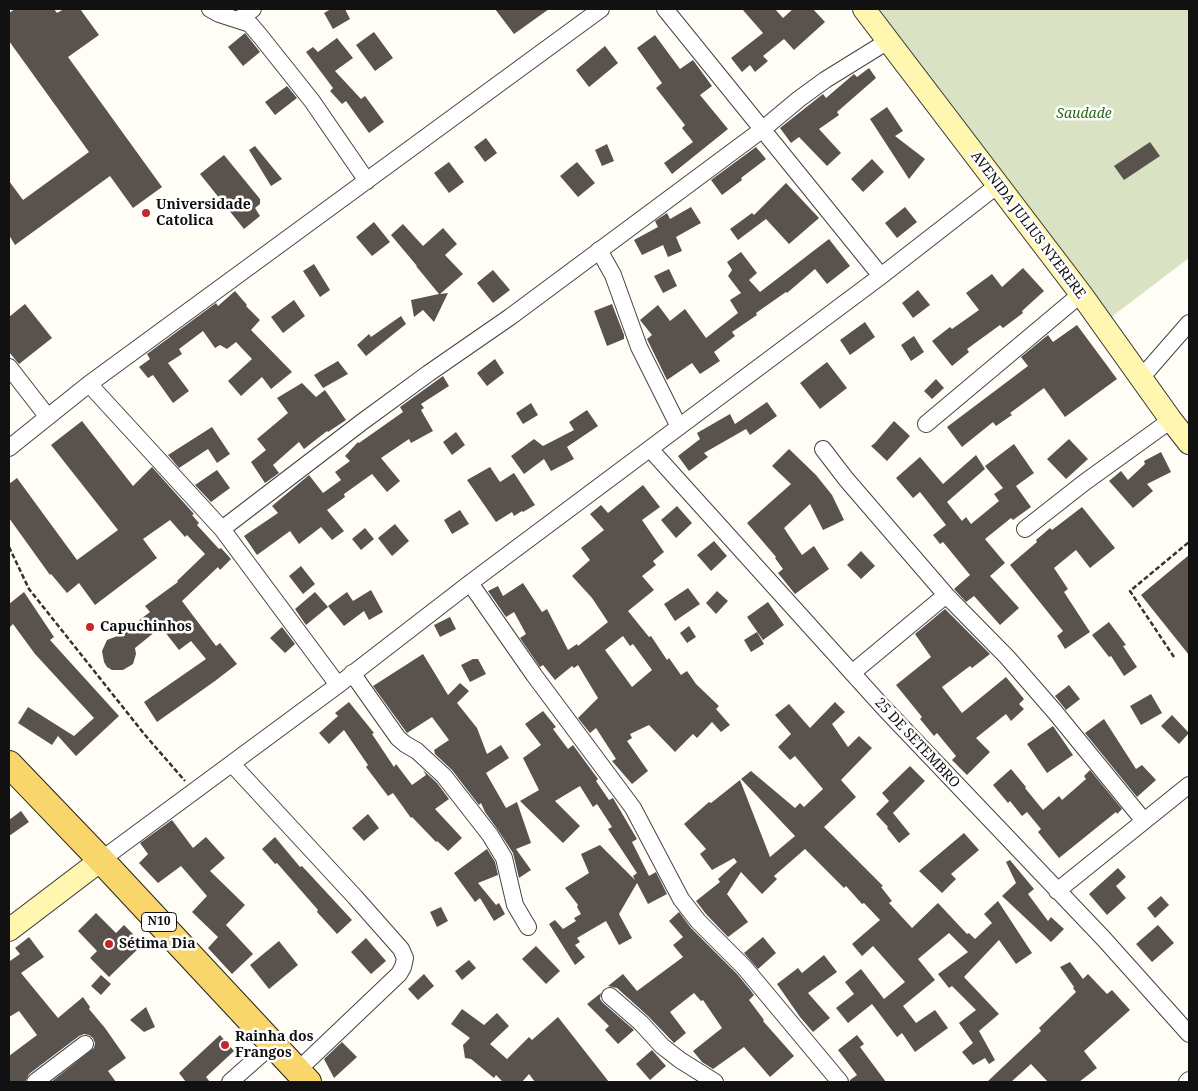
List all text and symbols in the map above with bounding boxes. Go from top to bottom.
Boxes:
park label: Saudade [1056,106,1112,122]
street label: AVENIDA JULIUS NYERERE [967,148,1089,302]
place label: Universidade Catolica [156,197,251,230]
marker: Universidade Catolica [140,207,152,219]
place label: Capuchinhos [100,619,192,635]
marker: Capuchinhos [84,621,96,633]
street label: 25 DE SETEMBRO [871,694,963,792]
road number: N10 [142,912,176,932]
place label: Sétima Dia [119,936,196,952]
marker: Sétima Dia [103,938,115,950]
place label: Rainha dos Frangos [235,1029,313,1062]
marker: Rainha dos Frangos [219,1039,231,1051]

